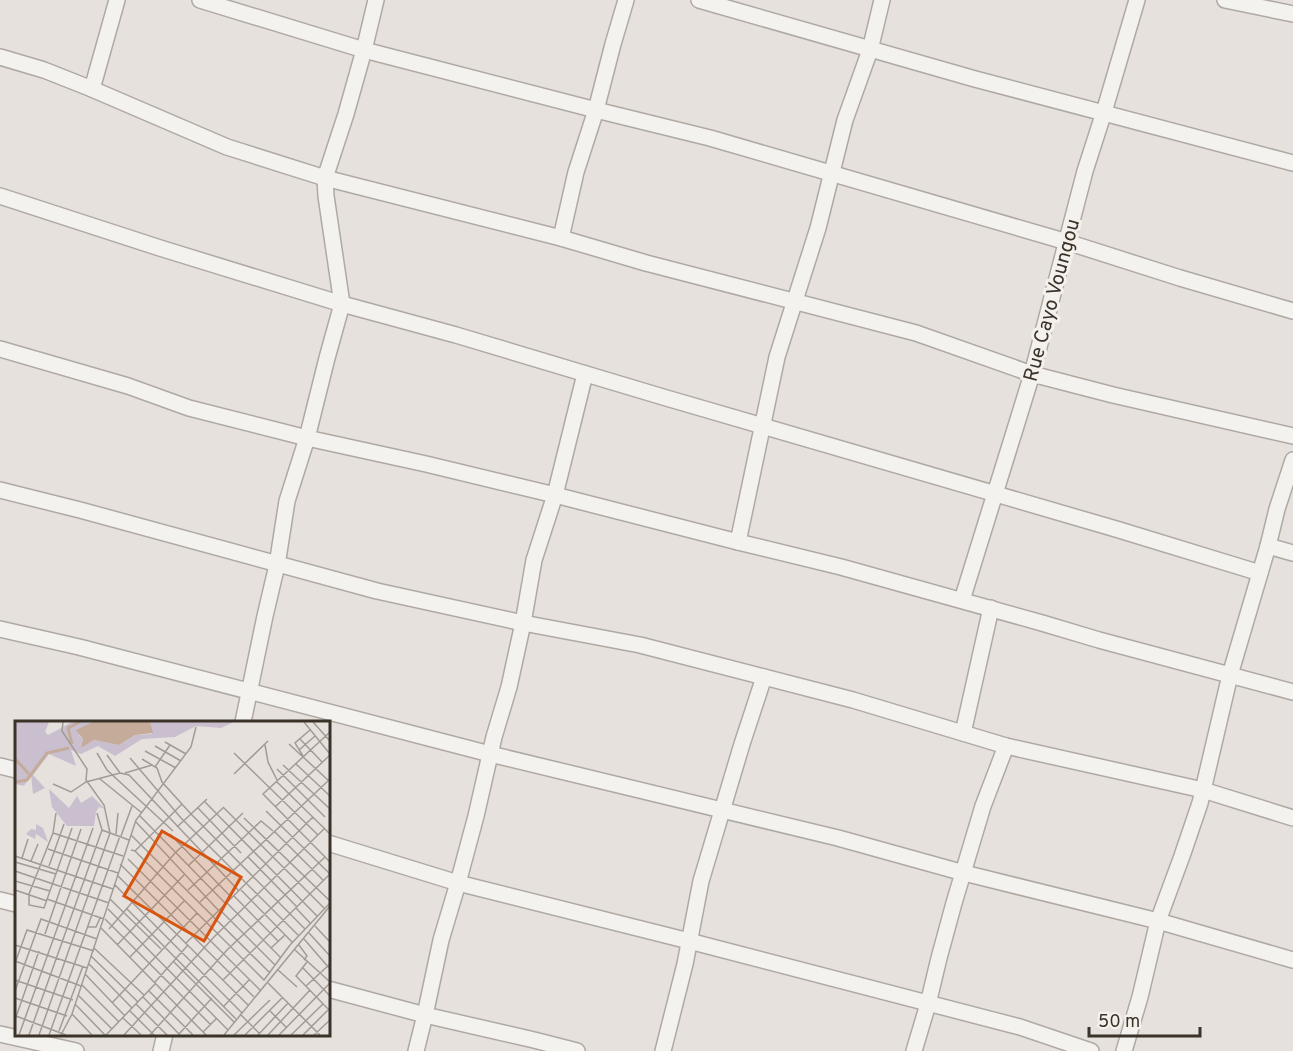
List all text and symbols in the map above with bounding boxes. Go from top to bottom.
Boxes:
street label: Rue Cayo Voungou [1019,216,1087,385]
inset map [15,721,330,1036]
scale bar [1089,1000,1200,1038]
text: 50 m [1098,1011,1140,1034]

